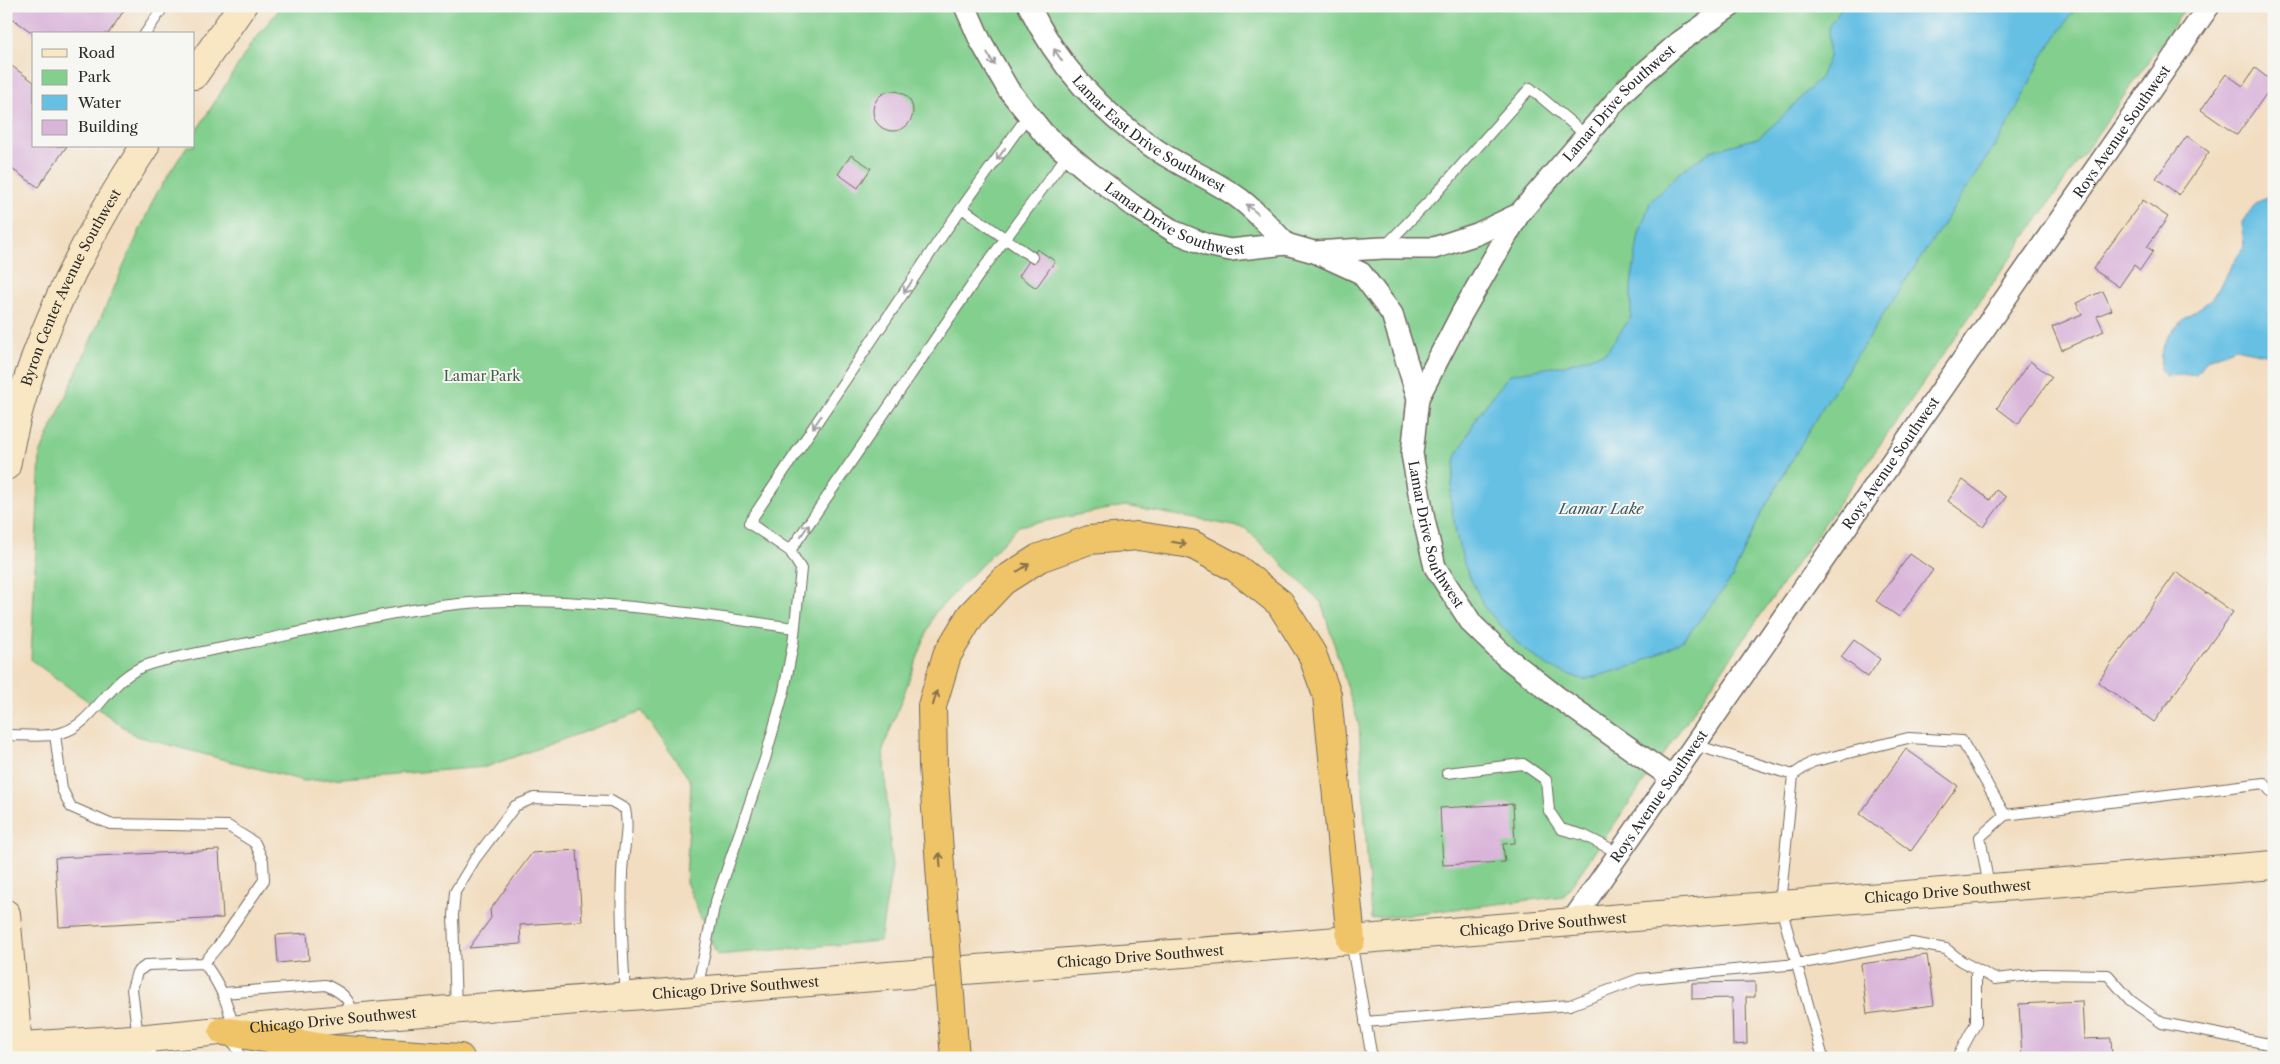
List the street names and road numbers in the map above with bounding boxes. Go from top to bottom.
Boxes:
street label: Lamar Drive Southwest [1559,41,1679,165]
street label: Roys Avenue Southwest [2069,62,2174,201]
street label: Lamar East Drive Southwest [1068,72,1229,196]
street label: Lamar Drive Southwest [1101,178,1246,260]
street label: Byron Center Avenue Southwest [17,186,125,388]
street label: Roys Avenue Southwest [1838,393,1943,533]
street label: Lamar Drive Southwest [1404,459,1468,611]
street label: Roys Avenue Southwest [1606,726,1711,866]
street label: Chicago Drive Southwest [1864,876,2032,907]
street label: Chicago Drive Southwest [1459,909,1627,940]
street label: Chicago Drive Southwest [1056,941,1225,972]
street label: Chicago Drive Southwest [651,972,820,1003]
street label: Chicago Drive Southwest [249,1004,417,1037]

